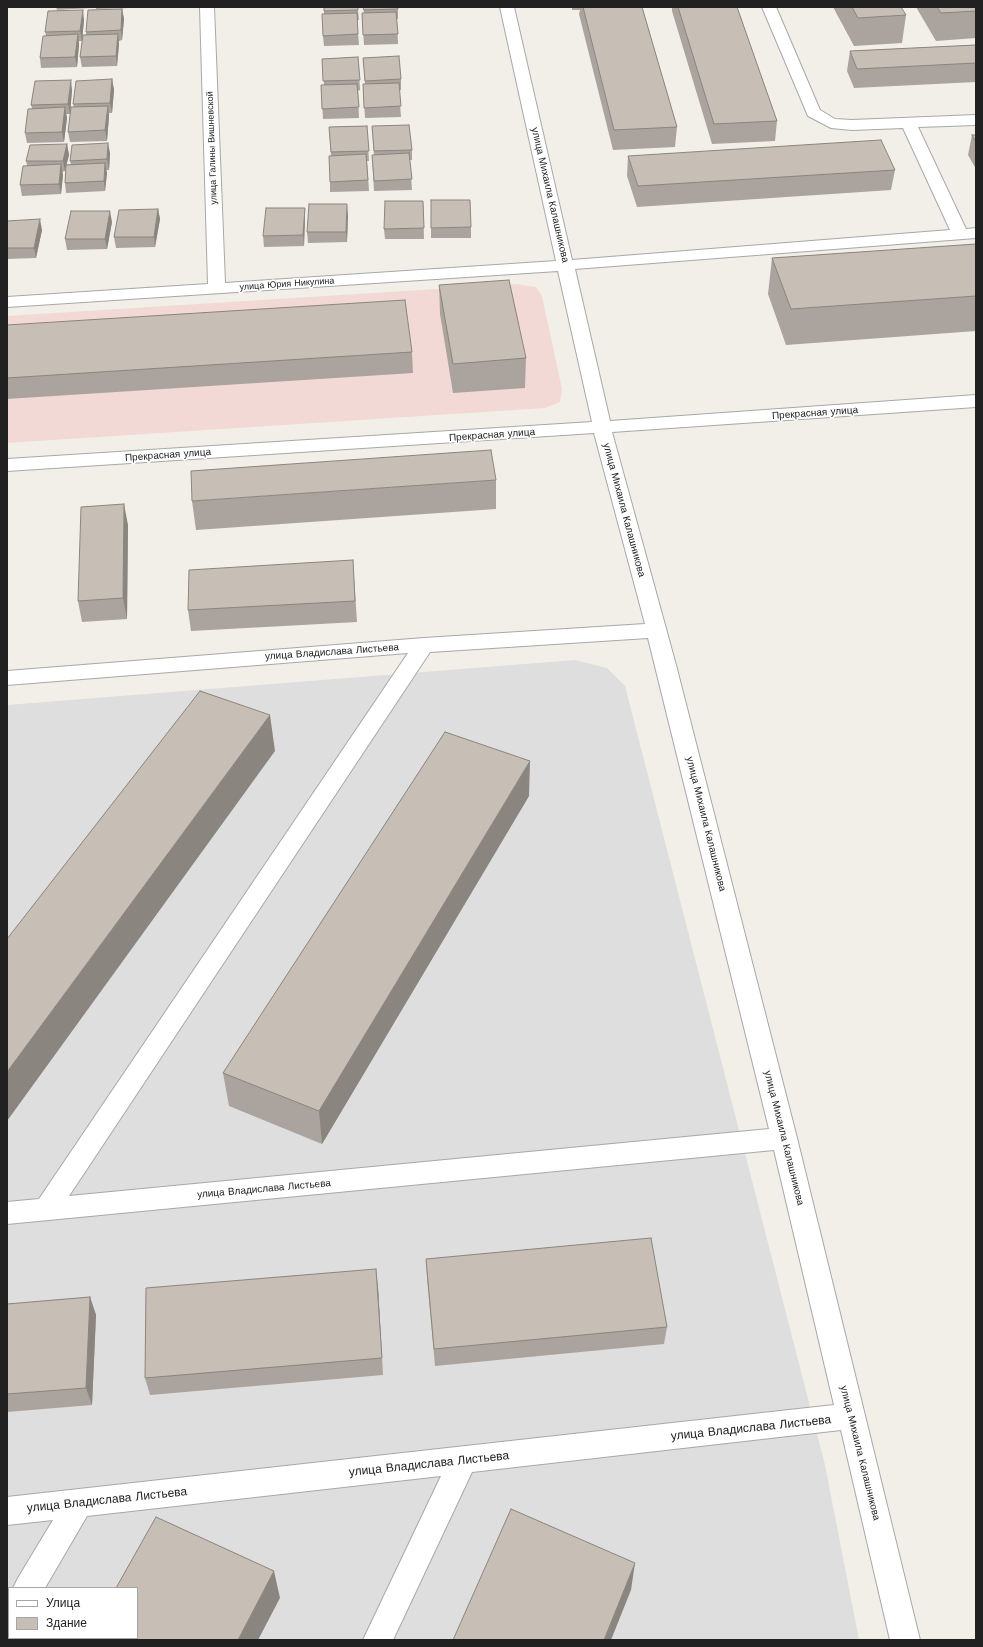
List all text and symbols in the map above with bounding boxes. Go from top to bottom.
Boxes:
street label: улица Галины Вишневской [205,91,219,205]
street label: улица Михаила Калашникова [529,126,571,264]
street label: улица Юрия Никулина [239,275,335,293]
street label: Прекрасная улица [772,404,858,422]
street label: Прекрасная улица [449,426,535,444]
street label: улица Михаила Калашникова [600,442,648,578]
street label: Прекрасная улица [125,446,211,464]
street label: улица Владислава Листьева [265,641,399,663]
street label: улица Михаила Калашникова [683,755,729,893]
street label: улица Михаила Калашникова [761,1069,807,1207]
street label: улица Владислава Листьева [197,1177,331,1201]
street label: улица Михаила Калашникова [837,1384,883,1522]
street label: улица Владислава Листьева [670,1412,832,1444]
street label: улица Владислава Листьева [348,1448,510,1480]
street label: улица Владислава Листьева [26,1484,188,1516]
legend [8,1587,138,1639]
text: Улица [46,1596,80,1610]
text: Здание [46,1616,87,1630]

